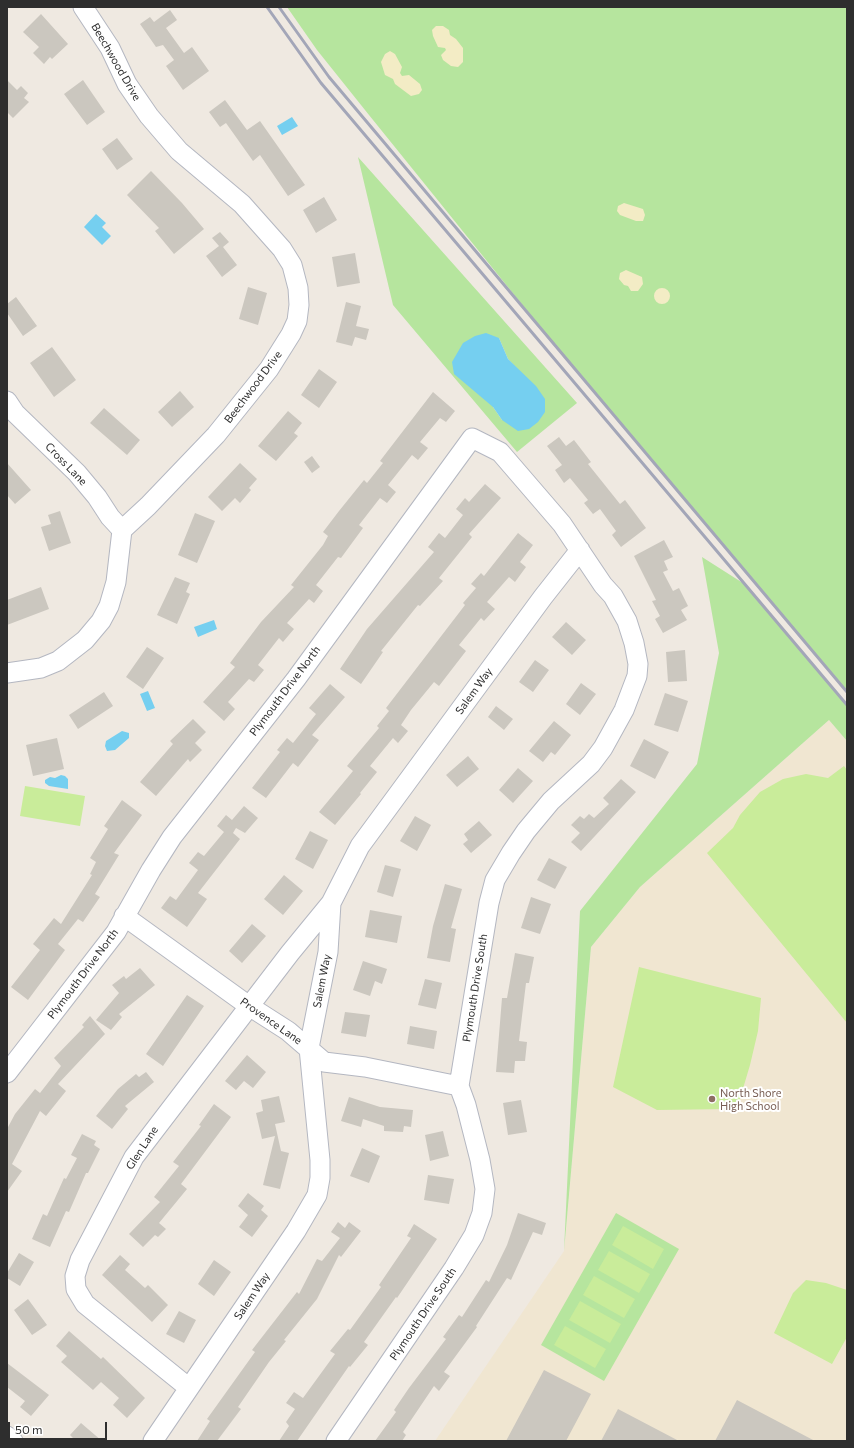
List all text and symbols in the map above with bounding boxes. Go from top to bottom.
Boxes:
street label: Beechwood Drive [89,21,143,103]
street label: Beechwood Drive [222,348,284,426]
street label: Cross Lane [42,440,90,488]
street label: Plymouth Drive North [247,643,323,739]
street label: Salem Way [453,665,495,717]
street label: Plymouth Drive North [45,926,121,1022]
street label: Plymouth Drive South [460,933,490,1043]
street label: Salem Way [310,953,334,1009]
street label: Provence Lane [238,995,304,1047]
place label: North Shore High School [720,1086,782,1112]
marker: North Shore High School [707,1094,717,1104]
street label: Glen Lane [123,1124,161,1172]
street label: Plymouth Drive South [387,1265,459,1363]
street label: Salem Way [231,1270,273,1322]
scale bar [10,1414,109,1440]
text: 50 m [15,1422,43,1436]

